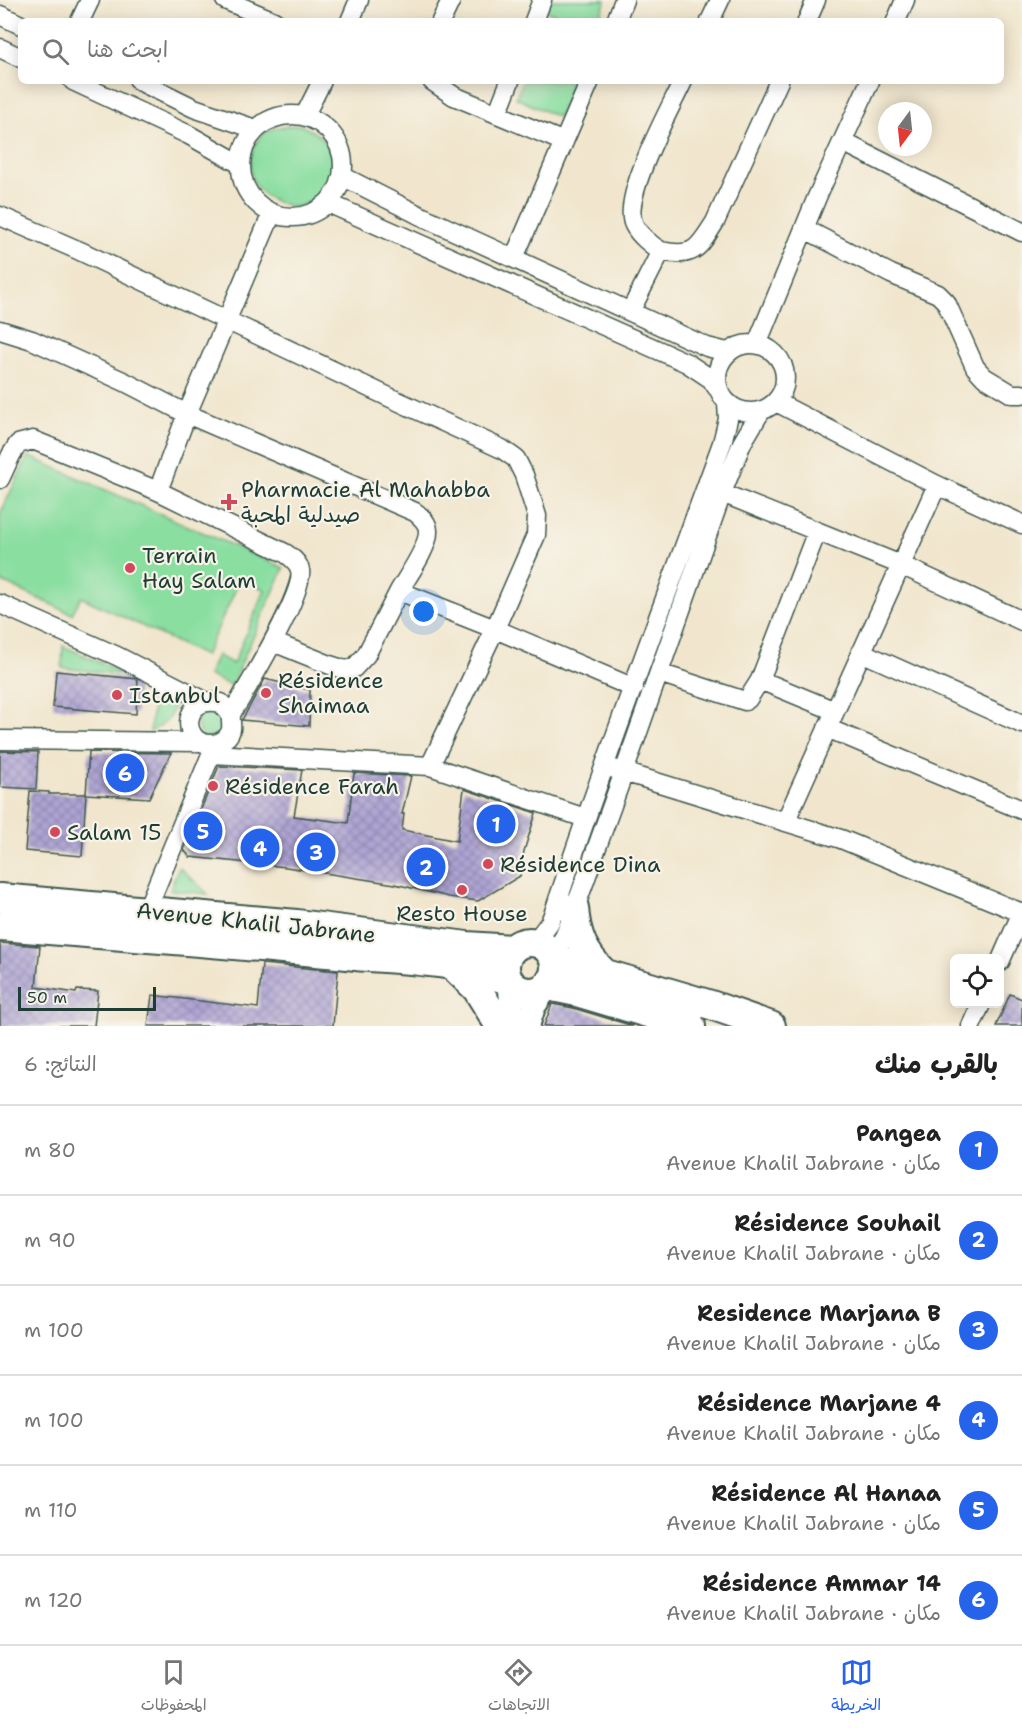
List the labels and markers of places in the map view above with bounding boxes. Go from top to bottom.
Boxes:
place label: Pharmacie Al Mahabba صيدلية المحبة [241,475,490,529]
marker: Pharmacie Al Mahabba صيدلية المحبة [222,495,236,509]
place label: Terrain Hay Salam [142,541,256,595]
marker: Terrain Hay Salam [123,561,137,575]
place label: Résidence Shaimaa [278,666,384,720]
place label: Istanbul [129,681,220,710]
marker: Résidence Shaimaa [259,686,273,700]
marker: Istanbul [110,688,124,702]
pin: 6 [106,750,144,796]
place label: Résidence Farah [225,772,399,801]
marker: Résidence Farah [206,779,220,793]
pin: 1 [476,802,516,846]
pin: 5 [184,808,222,854]
place label: Salam 15 [67,818,162,847]
marker: Salam 15 [48,825,62,839]
pin: 4 [240,826,280,870]
pin: 3 [296,830,336,874]
pin: 2 [406,844,446,890]
place label: Résidence Dina [500,850,661,879]
marker: Résidence Dina [481,857,495,871]
marker: Resto House [455,883,469,897]
place label: Resto House [396,899,528,928]

